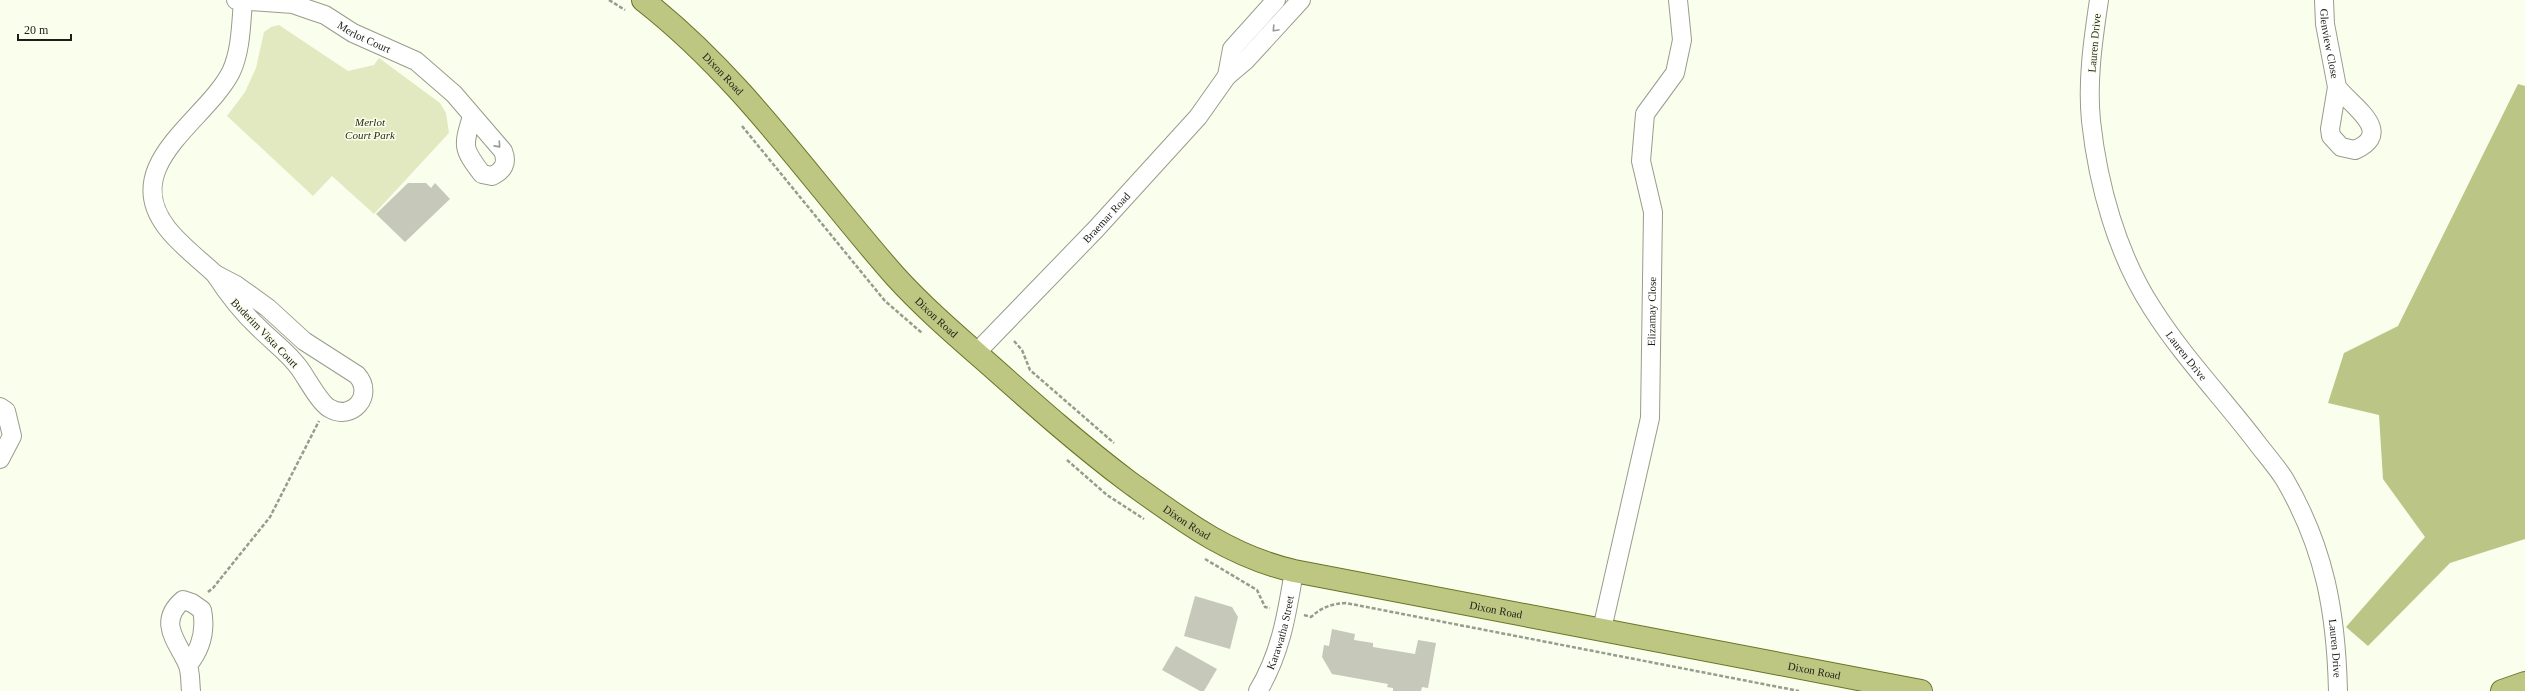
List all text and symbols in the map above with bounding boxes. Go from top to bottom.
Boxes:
street label: Glenview Close [2318,8,2341,80]
street label: Lauren Drive [2085,13,2103,73]
scale bar [18,16,71,42]
street label: Merlot Court [335,19,393,55]
text: 20 m [24,23,49,37]
one-way arrow [1272,24,1279,32]
street label: Dixon Road [700,50,746,98]
park label: Merlot Court Park [345,116,396,141]
one-way arrow [493,140,501,148]
street label: Braemar Road [1080,190,1133,245]
street label: Elizamay Close [1645,276,1658,346]
street label: Dixon Road [913,295,961,340]
street label: Buderim Vista Court [229,296,301,370]
street label: Lauren Drive [2164,329,2210,383]
street label: Dixon Road [1161,503,1213,542]
street label: Karawatha Street [1264,595,1296,671]
street label: Dixon Road [1469,599,1524,621]
street label: Lauren Drive [2327,618,2344,678]
street label: Dixon Road [1787,660,1842,682]

